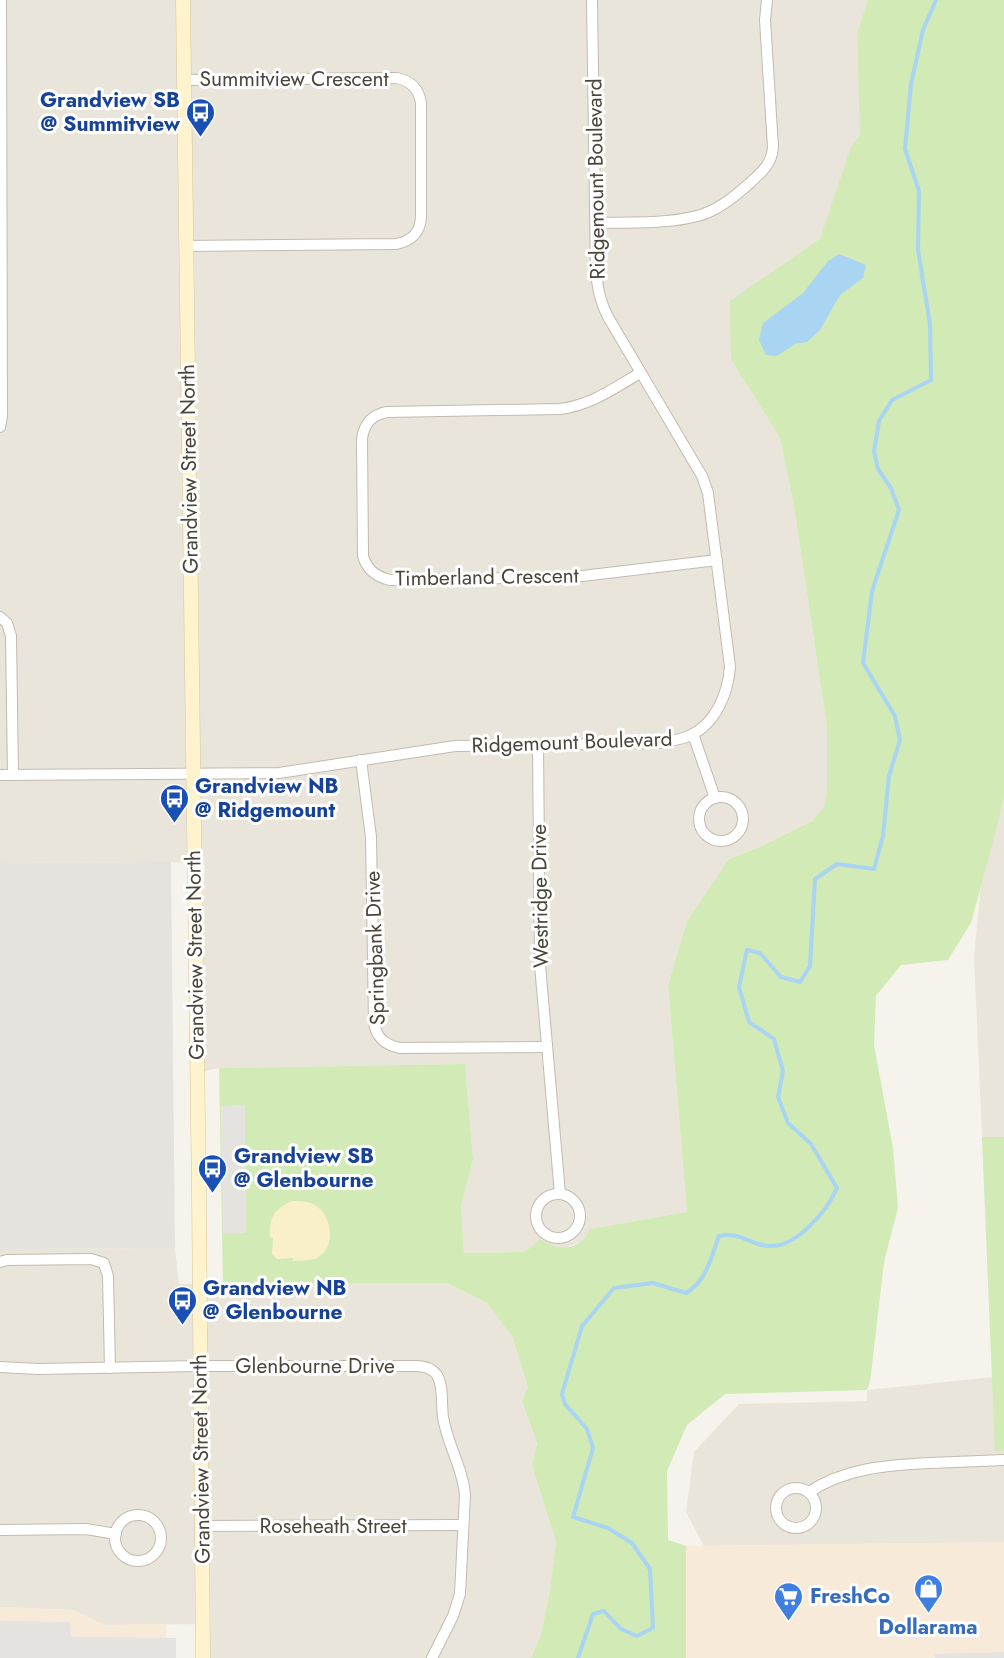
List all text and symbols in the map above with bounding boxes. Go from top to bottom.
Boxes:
street label: Summitview Crescent [199,64,389,94]
street label: Ridgemount Boulevard [579,78,613,280]
place label: Grandview SB @ Summitview [40,85,181,139]
bus stop icon: Grandview SB @ Summitview [185,96,217,138]
street label: Grandview Street North [172,364,206,574]
street label: Timberland Crescent [395,560,579,594]
street label: Ridgemount Boulevard [471,723,673,761]
place label: Grandview NB @ Ridgemount [195,771,339,825]
bus stop icon: Grandview NB @ Ridgemount [158,782,190,824]
street label: Westridge Drive [524,824,556,968]
street label: Grandview Street North [178,850,212,1060]
street label: Springbank Drive [357,870,393,1026]
place label: Grandview SB @ Glenbourne [234,1141,374,1195]
bus stop icon: Grandview SB @ Glenbourne [197,1152,229,1194]
place label: Grandview NB @ Glenbourne [203,1273,347,1327]
bus stop icon: Grandview NB @ Glenbourne [166,1284,198,1326]
street label: Glenbourne Drive [235,1351,395,1381]
street label: Grandview Street North [184,1354,218,1564]
street label: Roseheath Street [260,1511,406,1541]
shop icon: Dollarama [912,1572,944,1614]
supermarket icon: FreshCo [773,1580,805,1622]
place label: FreshCo [810,1581,890,1611]
place label: Dollarama [879,1612,977,1642]

